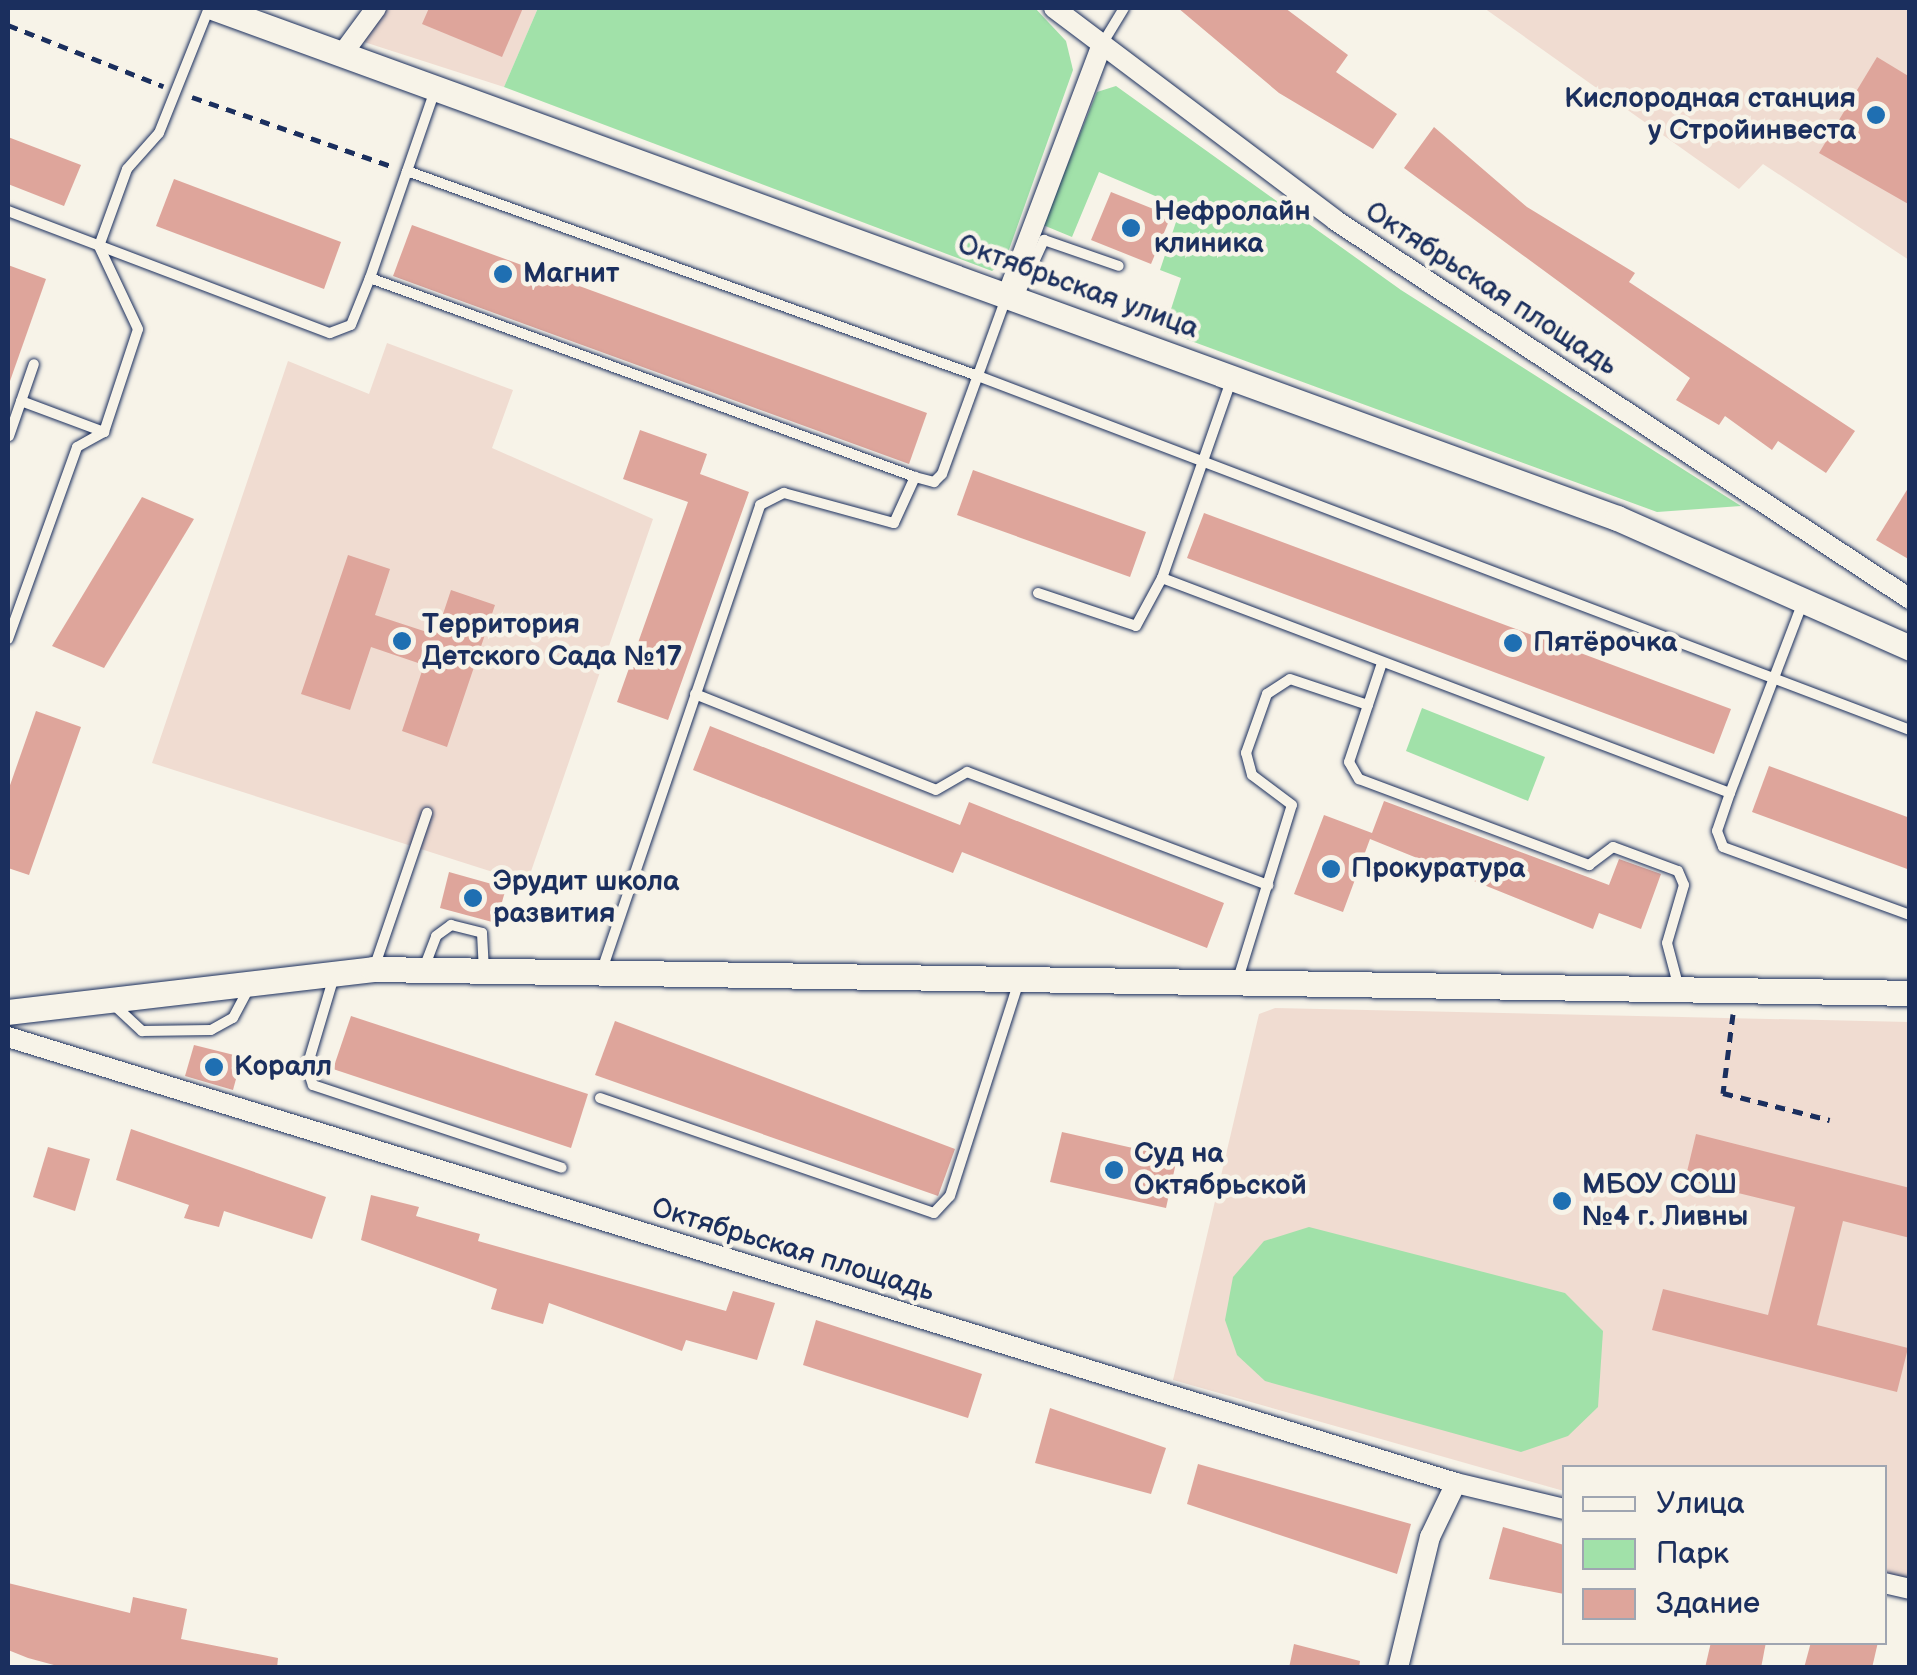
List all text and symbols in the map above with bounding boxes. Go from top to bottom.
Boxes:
place label: Кислородная станция у Стройинвеста [1564,82,1856,148]
marker: Кислородная станция у Стройинвеста [1865,104,1887,126]
place label: Нефролайн клиника [1154,195,1311,261]
street label: Октябрьская площадь [1359,195,1623,383]
marker: Нефролайн клиника [1118,215,1144,241]
street label: Октябрьская улица [953,228,1203,346]
place label: Магнит [523,257,619,291]
marker: Магнит [492,263,514,285]
place label: Территория Детского Сада №17 [422,608,682,674]
place label: Пятёрочка [1533,626,1677,660]
marker: Территория Детского Сада №17 [391,630,413,652]
marker: Пятёрочка [1502,632,1524,654]
place label: Прокуратура [1351,852,1525,886]
marker: Прокуратура [1320,858,1342,880]
place label: Эрудит школа развития [493,865,679,931]
marker: Эрудит школа развития [462,887,484,909]
place label: Коралл [234,1050,332,1084]
marker: Коралл [203,1056,225,1078]
place label: Суд на Октябрьской [1134,1137,1307,1203]
marker: Суд на Октябрьской [1103,1159,1125,1181]
place label: МБОУ СОШ №4 г. Ливны [1582,1168,1748,1234]
marker: МБОУ СОШ №4 г. Ливны [1551,1190,1573,1212]
street label: Октябрьская площадь [648,1191,938,1309]
legend [1562,1465,1887,1645]
text: Улица [1656,1486,1745,1522]
text: Парк [1656,1536,1729,1572]
text: Здание [1656,1586,1760,1622]

